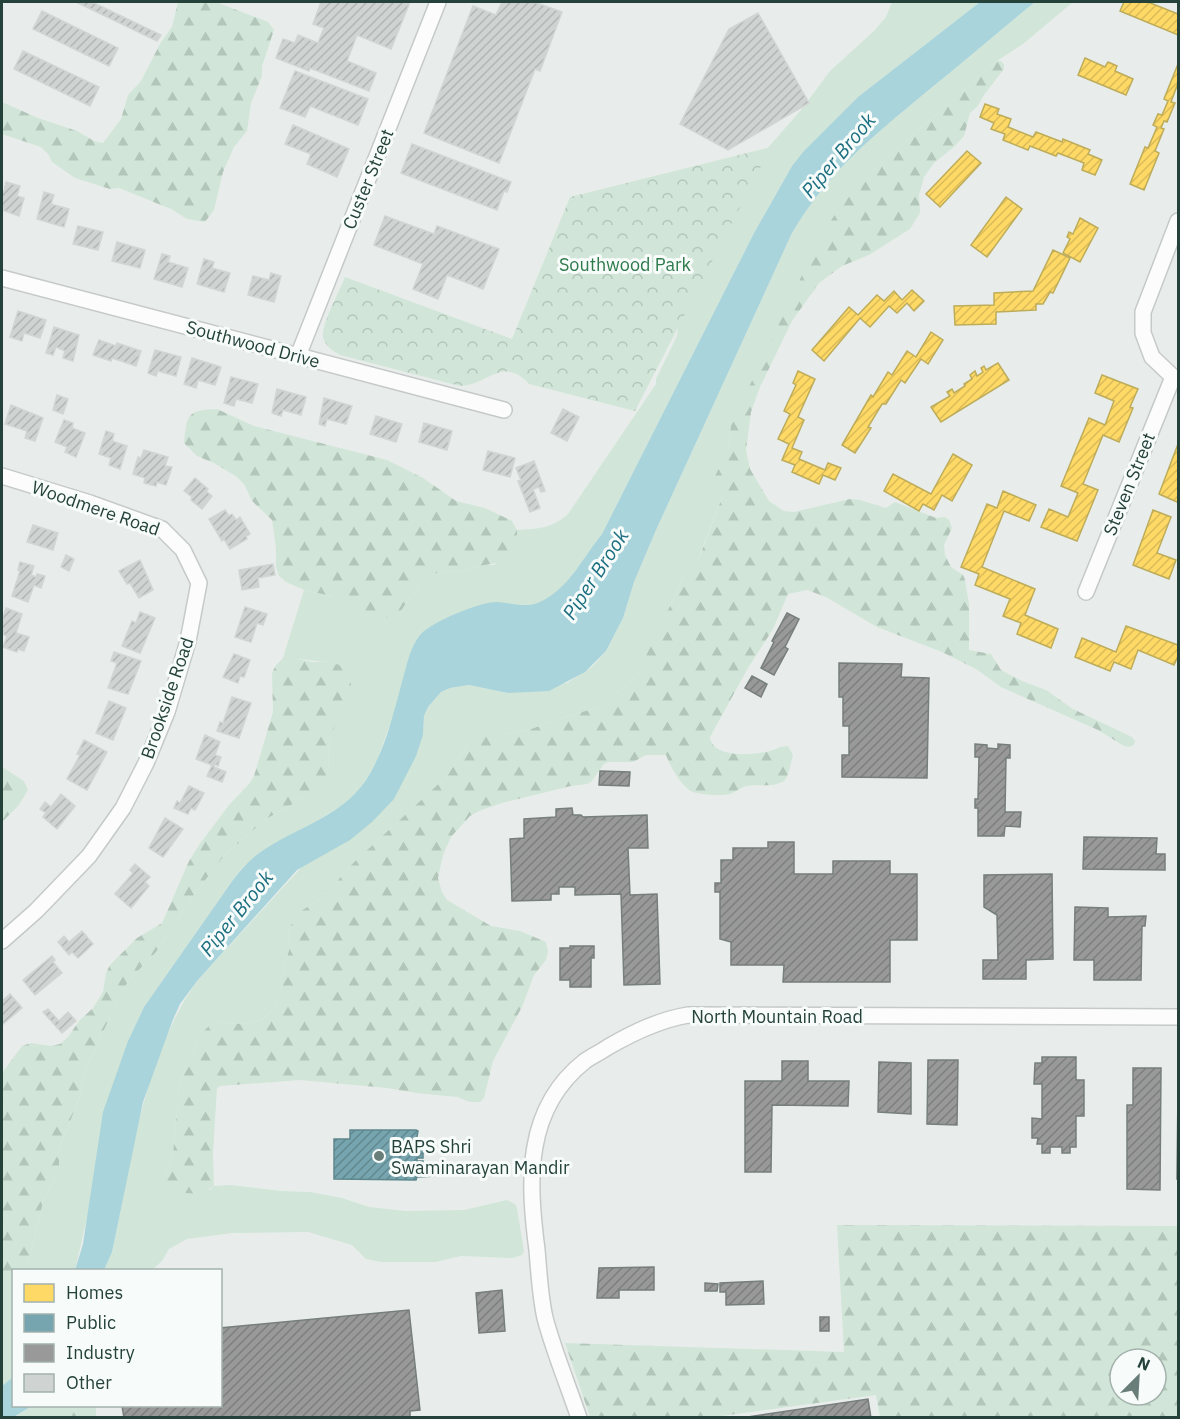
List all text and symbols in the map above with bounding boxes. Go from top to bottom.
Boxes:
water label: Piper Brook [795,106,882,203]
street label: Custer Street [337,125,399,233]
park label: Southwood Park [559,253,692,276]
street label: Southwood Drive [184,315,323,373]
street label: Steven Street [1098,429,1160,539]
street label: Woodmere Road [29,475,163,541]
water label: Piper Brook [556,523,635,624]
street label: Brookside Road [135,634,199,762]
water label: Piper Brook [193,864,279,961]
street label: North Mountain Road [691,1005,863,1028]
place label: BAPS Shri Swaminarayan Mandir [391,1135,570,1179]
marker: BAPS Shri Swaminarayan Mandir [372,1149,386,1163]
legend [12,1269,222,1407]
text: Homes [66,1281,123,1304]
text: Public [66,1311,116,1334]
text: Industry [66,1341,135,1364]
north arrow [1108,1347,1168,1407]
text: N [1135,1352,1153,1375]
text: Other [66,1371,112,1394]

